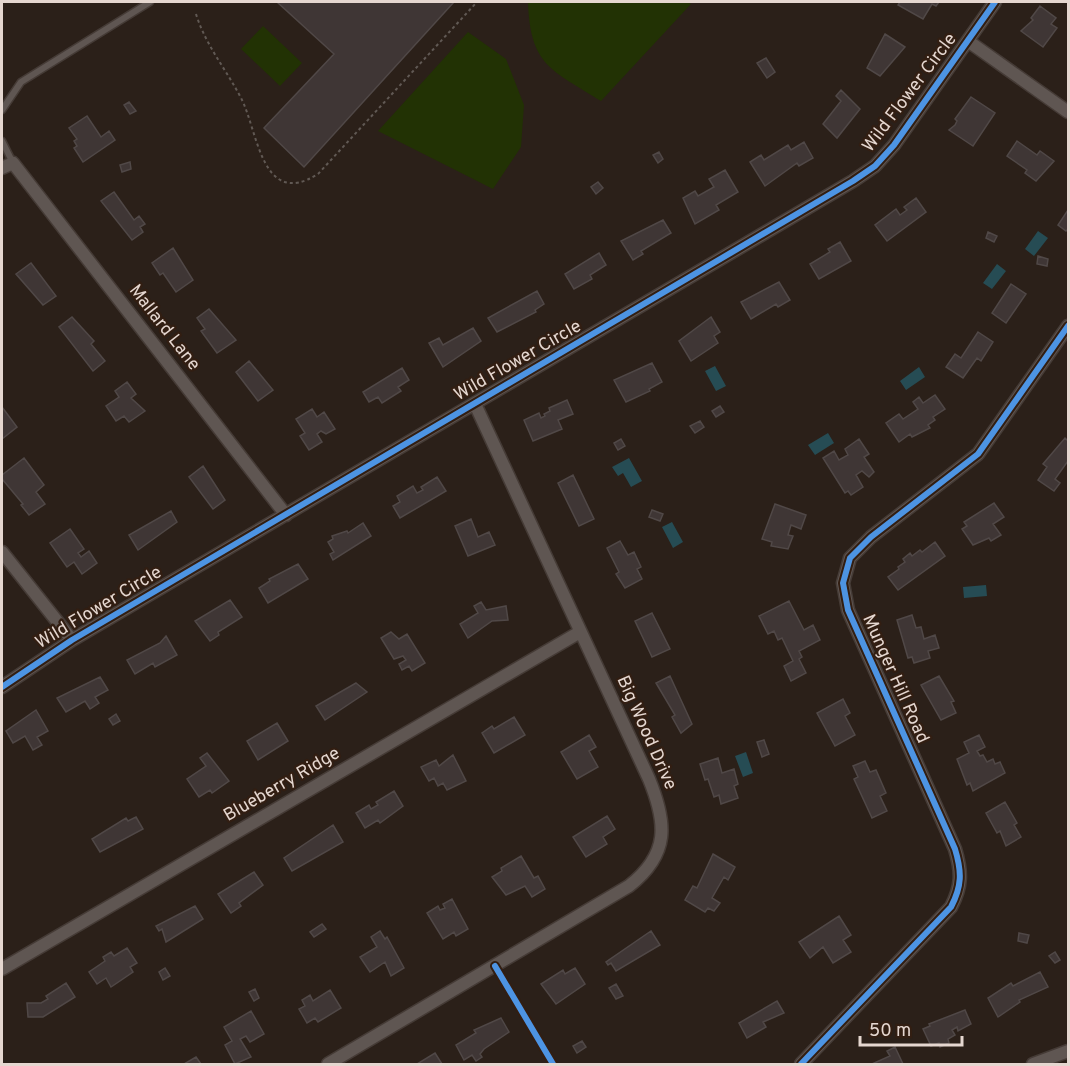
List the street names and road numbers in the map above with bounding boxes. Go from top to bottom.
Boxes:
street label: Wild Flower Circle [858,29,962,157]
street label: Mallard Lane [123,280,205,376]
street label: Wild Flower Circle [450,315,586,407]
street label: Wild Flower Circle [32,561,166,655]
street label: Munger Hill Road [856,611,934,747]
street label: Big Wood Drive [611,672,681,794]
street label: Blueberry Ridge [220,742,344,828]

